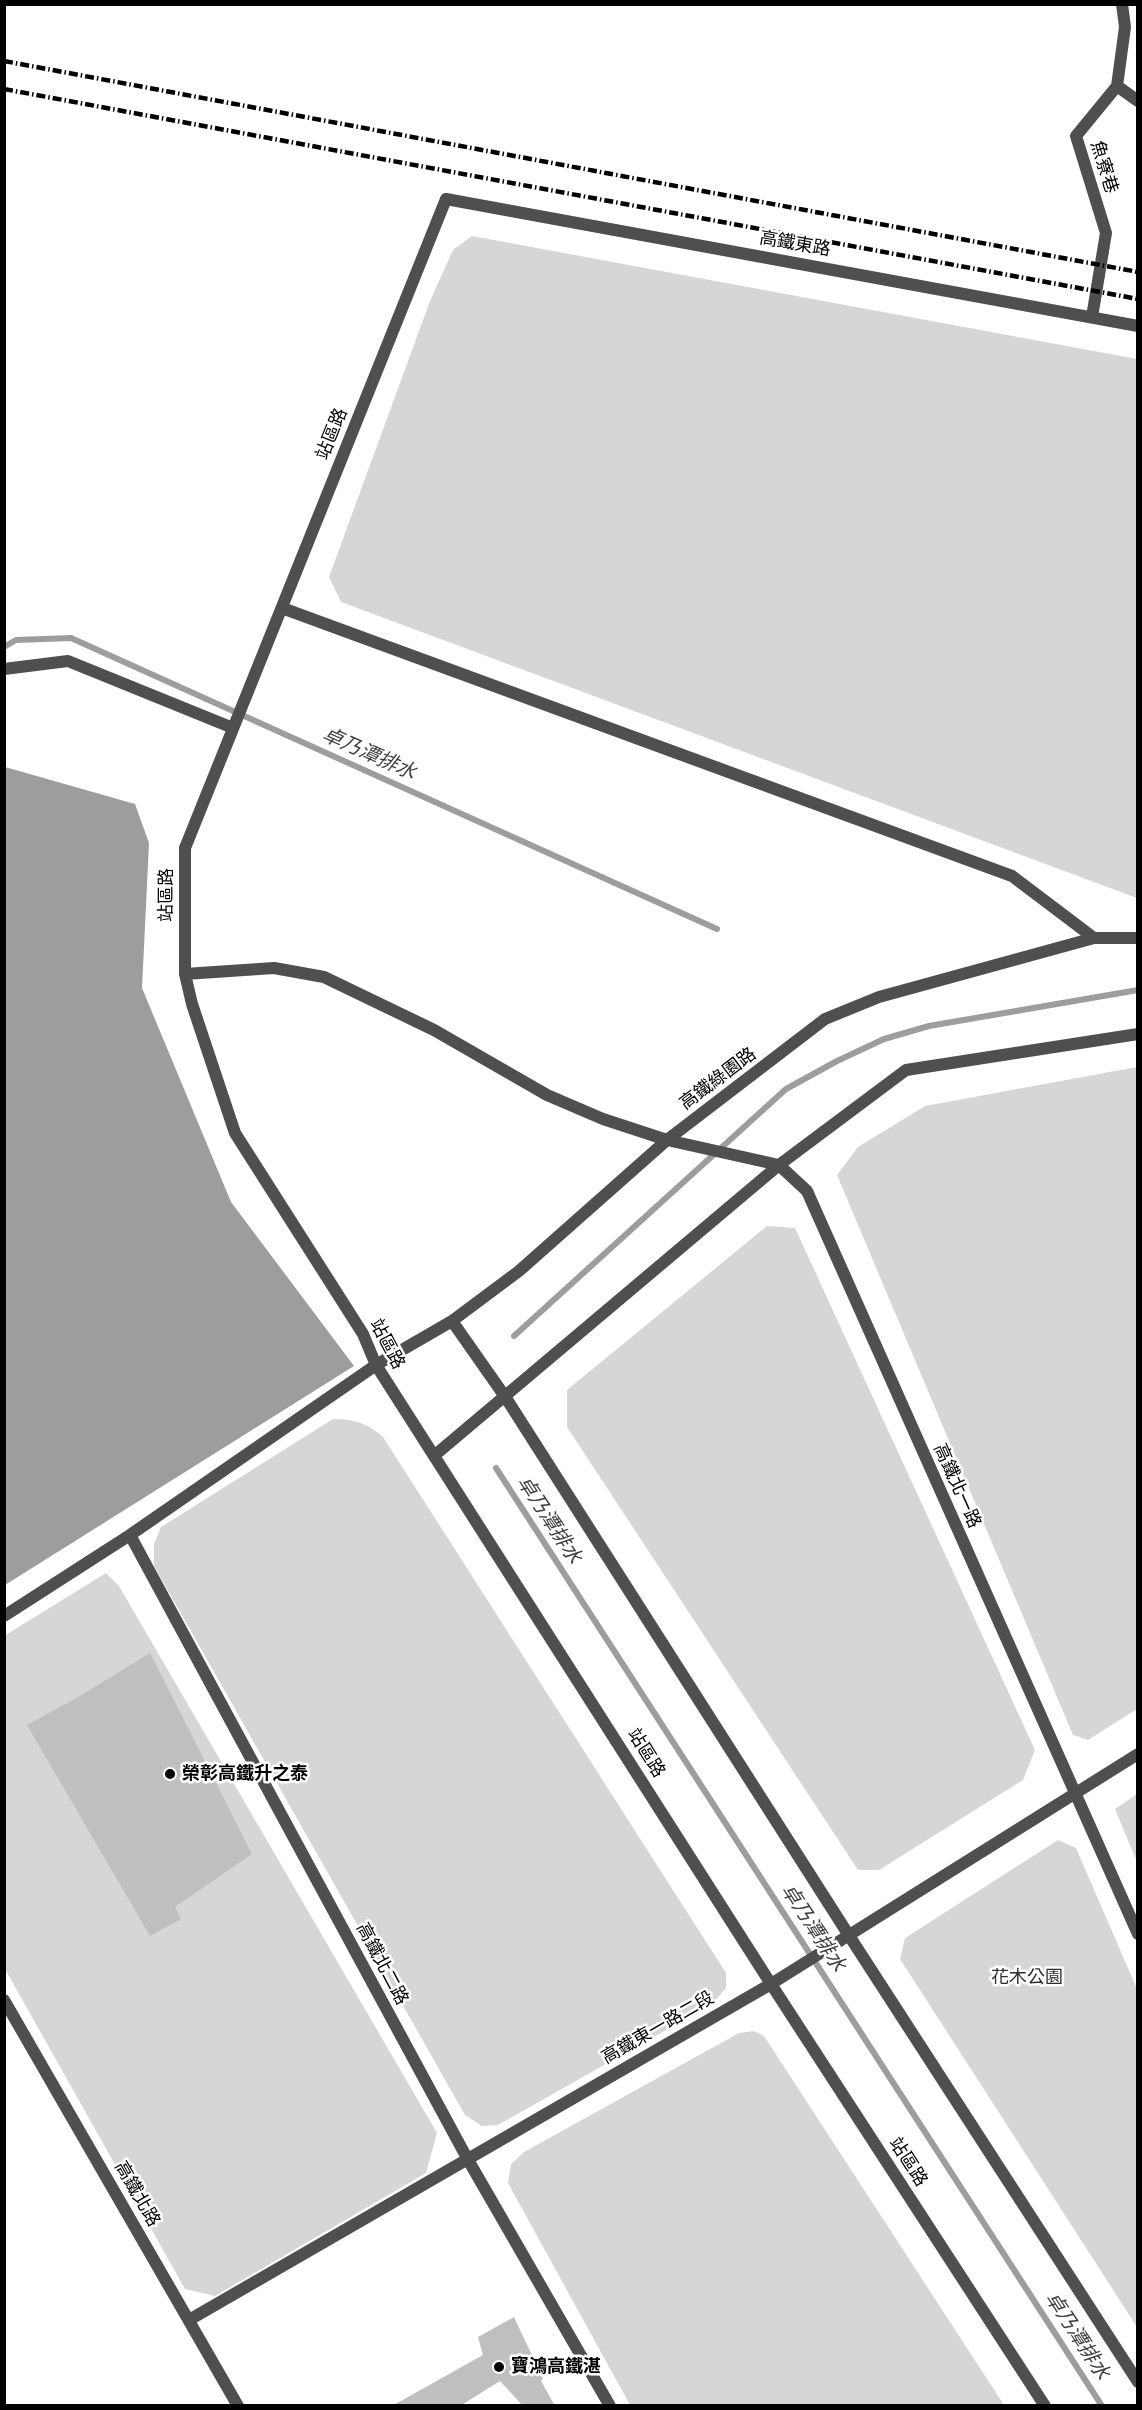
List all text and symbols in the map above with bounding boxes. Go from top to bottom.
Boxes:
street label: 魚寮巷 [1086,138,1122,196]
street label: 高鐵東路 [758,227,832,261]
street label: 站區路 [312,405,352,463]
water label: 卓乃潭排水 [318,723,420,785]
street label: 站區路 [156,868,178,922]
street label: 高鐵綠園路 [676,1043,760,1115]
street label: 站區路 [365,1315,409,1373]
street label: 高鐵北一路 [929,1440,985,1532]
water label: 卓乃潭排水 [512,1472,586,1568]
street label: 站區路 [623,1724,669,1782]
place label: 榮彰高鐵升之泰 [182,1763,308,1785]
marker: 榮彰高鐵升之泰 [163,1767,177,1781]
water label: 卓乃潭排水 [776,1880,850,1976]
street label: 高鐵北二路 [351,1919,413,2009]
park label: 花木公園 [991,1967,1063,1989]
street label: 高鐵東一路二段 [598,1987,718,2069]
street label: 站區路 [884,2133,932,2191]
street label: 高鐵北路 [110,2157,164,2231]
water label: 卓乃潭排水 [1040,2288,1114,2384]
place label: 寶鴻高鐵湛 [511,2356,601,2378]
marker: 寶鴻高鐵湛 [492,2360,506,2374]

